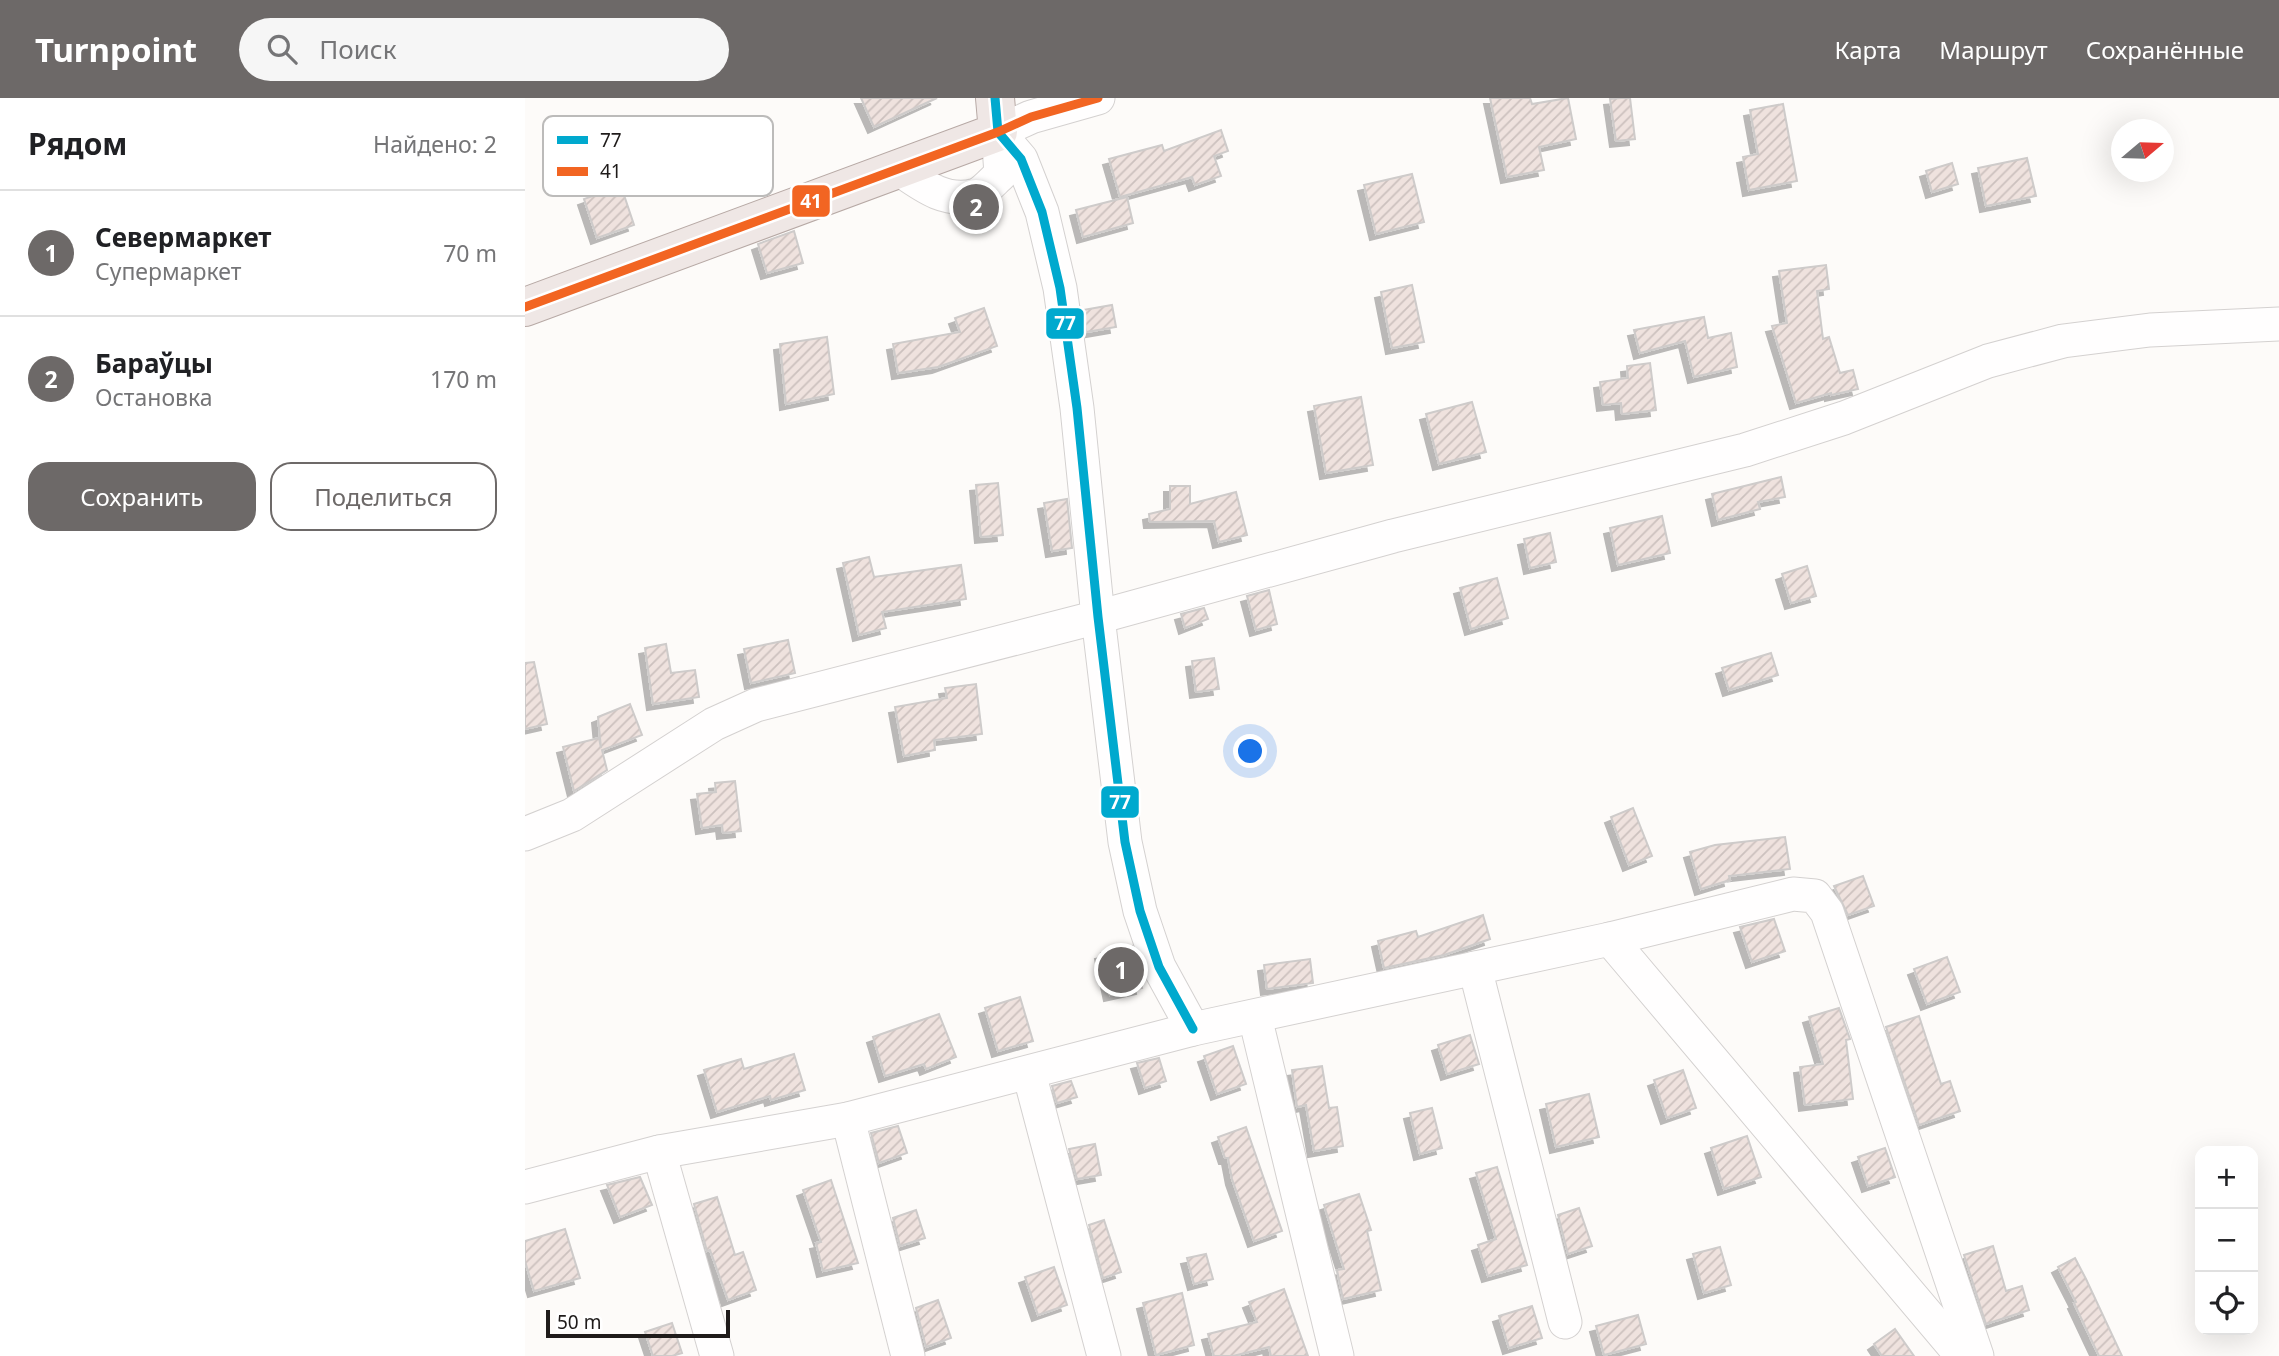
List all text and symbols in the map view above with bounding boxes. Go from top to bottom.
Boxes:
search box [239,18,729,81]
text: Turnpoint [35,27,197,72]
icon: search [263,30,301,68]
text: Поиск [319,31,396,67]
text: Карта [1834,33,1901,66]
text: Маршрут [1939,33,2048,66]
text: Сохранённые [2086,33,2244,66]
legend [543,116,773,196]
north arrow [2111,119,2174,182]
text: Рядом [28,123,127,164]
text: 77 [600,127,622,153]
text: Найдено: 2 [373,128,497,160]
text: 41 [600,158,622,184]
pin: 2 [953,181,999,233]
line badge: 41 [791,184,831,218]
text: 41 [800,188,822,214]
text: Севермаркет [95,219,271,255]
text: 1 [44,237,58,269]
text: 70 m [443,237,497,269]
text: Супермаркет [95,255,241,287]
line badge: 77 [1045,307,1085,340]
text: 77 [1054,310,1076,336]
text: Бараўцы [95,345,213,381]
text: 2 [44,363,58,395]
text: 170 m [430,363,497,395]
text: Остановка [95,381,213,413]
button: Сохранить [28,462,256,531]
button: Поделиться [270,462,497,531]
your location [1233,734,1267,768]
line badge: 77 [1100,785,1140,819]
text: 77 [1109,789,1131,815]
pin: 1 [1098,944,1144,996]
map controls [2195,1146,2258,1335]
button: + [2195,1146,2258,1209]
button: − [2195,1209,2258,1272]
button: locate [2195,1272,2258,1335]
scale bar [546,1307,730,1339]
text: 50 m [557,1309,601,1335]

